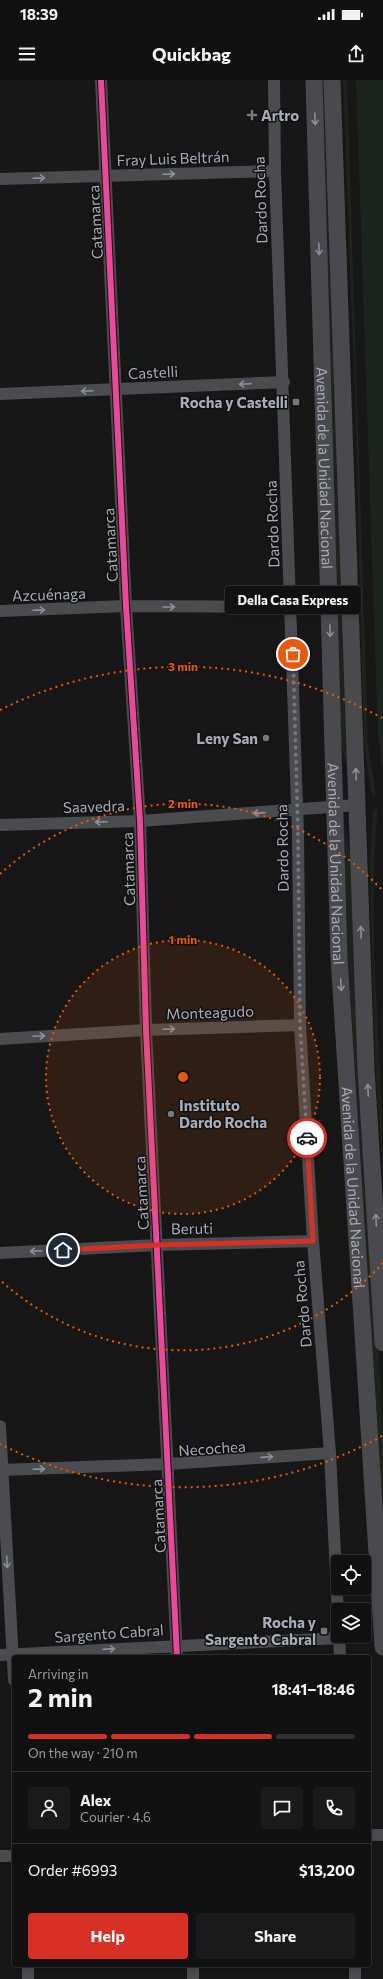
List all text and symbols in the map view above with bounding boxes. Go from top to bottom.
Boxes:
text: 18:39 [20,5,58,23]
icon: menu [16,43,38,65]
text: Quickbag [152,43,231,65]
icon: share [345,43,367,65]
place label: Artro [261,106,299,124]
marker: Artro [246,109,258,121]
one-way arrow [311,112,319,125]
street label: Fray Luis Beltrán [116,147,230,169]
street label: Dardo Rocha [249,156,271,244]
one-way arrow [162,170,175,178]
one-way arrow [32,174,45,182]
street label: Catamarca [84,185,106,259]
one-way arrow [315,242,323,255]
street label: Castelli [127,362,179,382]
street label: Avenida de la Unidad Nacional [313,367,337,569]
one-way arrow [239,380,252,387]
one-way arrow [81,387,94,395]
place label: Rocha y Castelli [180,393,288,411]
marker: Rocha y Castelli [291,397,301,407]
street label: Dardo Rocha [261,480,283,568]
street label: Catamarca [99,508,121,582]
street label: Azcuénaga [12,584,86,604]
callout: Della Casa Express [225,586,361,614]
text: Della Casa Express [238,592,348,608]
one-way arrow [162,603,175,611]
one-way arrow [32,606,45,614]
one-way arrow [327,624,334,637]
pin [276,637,310,671]
icon: bag [282,643,304,665]
text: 3 min [168,659,198,673]
place label: Leny San [196,729,258,747]
marker: Leny San [261,733,271,743]
street label: Avenida de la Unidad Nacional [324,762,348,965]
one-way arrow [353,768,360,781]
street label: Saavedra [63,796,125,816]
text: 2 min [168,796,198,810]
street label: Dardo Rocha [272,804,292,892]
one-way arrow [253,810,266,817]
one-way arrow [95,818,108,826]
street label: Catamarca [118,832,138,906]
one-way arrow [357,926,365,939]
text: 1 min [169,932,197,946]
one-way arrow [337,978,345,991]
street label: Monteagudo [166,1001,254,1023]
one-way arrow [162,1026,175,1033]
one-way arrow [32,1033,45,1040]
centre of rings [176,1070,190,1084]
one-way arrow [364,1084,371,1097]
street label: Avenida de la Unidad Nacional [338,1086,369,1289]
place label: Instituto Dardo Rocha [179,1096,267,1131]
marker: Instituto Dardo Rocha [166,1109,176,1119]
courier [287,1118,327,1158]
icon: car [296,1127,318,1149]
street label: Catamarca [130,1156,152,1230]
one-way arrow [372,1214,379,1227]
street label: Beruti [171,1219,213,1237]
pin [46,1233,80,1267]
icon: home [52,1239,74,1261]
one-way arrow [30,1247,43,1255]
street label: Dardo Rocha [289,1260,315,1348]
street label: Necochea [178,1437,246,1459]
one-way arrow [260,1454,273,1461]
one-way arrow [32,1465,45,1472]
street label: Catamarca [147,1479,169,1553]
one-way arrow [4,1555,11,1568]
map controls [331,1555,371,1643]
button: locate [331,1555,371,1595]
button: layers [331,1603,371,1643]
place label: Rocha y Sargento Cabral [205,1613,317,1648]
street label: Sargento Cabral [54,1620,164,1646]
marker: Rocha y Sargento Cabral [319,1626,329,1636]
one-way arrow [102,1646,115,1653]
text: Arriving in [28,1666,88,1682]
text: 18:41–18:46 [272,1680,355,1698]
text: 2 min [28,1681,93,1712]
text: On the way · 210 m [28,1745,137,1761]
button: person [28,1787,70,1829]
button: chat [261,1787,303,1829]
button: phone [313,1787,355,1829]
text: Alex [80,1791,111,1809]
text: Courier · 4.6 [80,1809,151,1825]
text: Order #6993 [28,1861,117,1879]
text: $13,200 [299,1861,355,1879]
button: Help [28,1913,188,1959]
button: Share [196,1913,355,1959]

